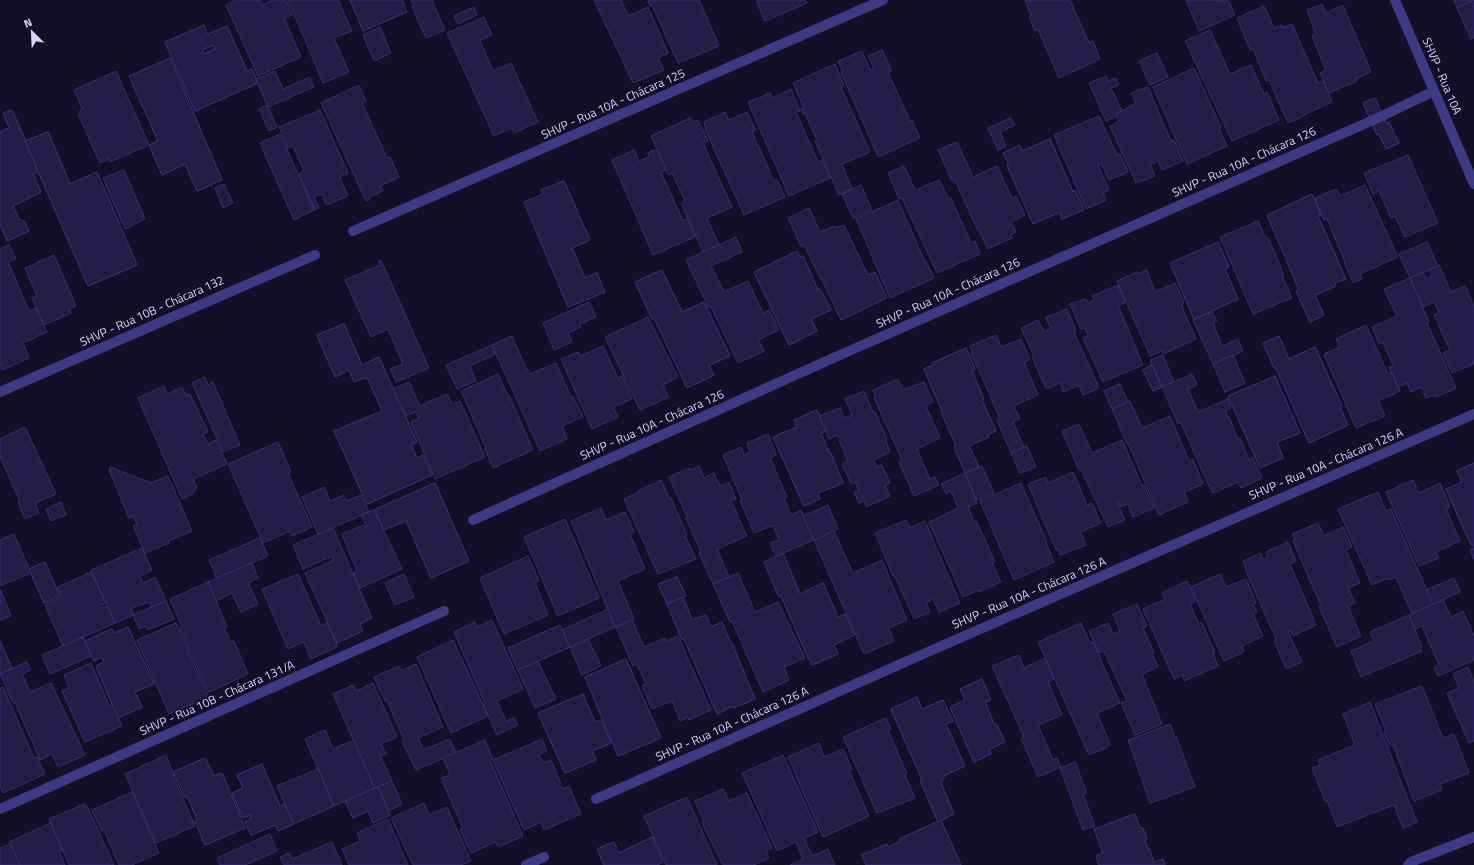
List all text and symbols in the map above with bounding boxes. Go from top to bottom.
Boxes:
north arrow [12,12,52,52]
text: N [21,14,35,32]
street label: SHVP - Rua 10A [1418,34,1467,117]
street label: SHVP - Rua 10A - Chácara 125 [538,63,688,144]
street label: SHVP - Rua 10A - Chácara 126 [1169,121,1319,202]
street label: SHVP - Rua 10A - Chácara 126 [873,252,1023,333]
street label: SHVP - Rua 10B - Chácara 132 [77,270,227,351]
street label: SHVP - Rua 10A - Chácara 126 [577,384,727,465]
street label: SHVP - Rua 10A - Chácara 126 A [1246,422,1406,505]
street label: SHVP - Rua 10A - Chácara 126 A [949,551,1109,634]
street label: SHVP - Rua 10B - Chácara 131/A [136,655,297,740]
street label: SHVP - Rua 10A - Chácara 126 A [652,681,811,766]

